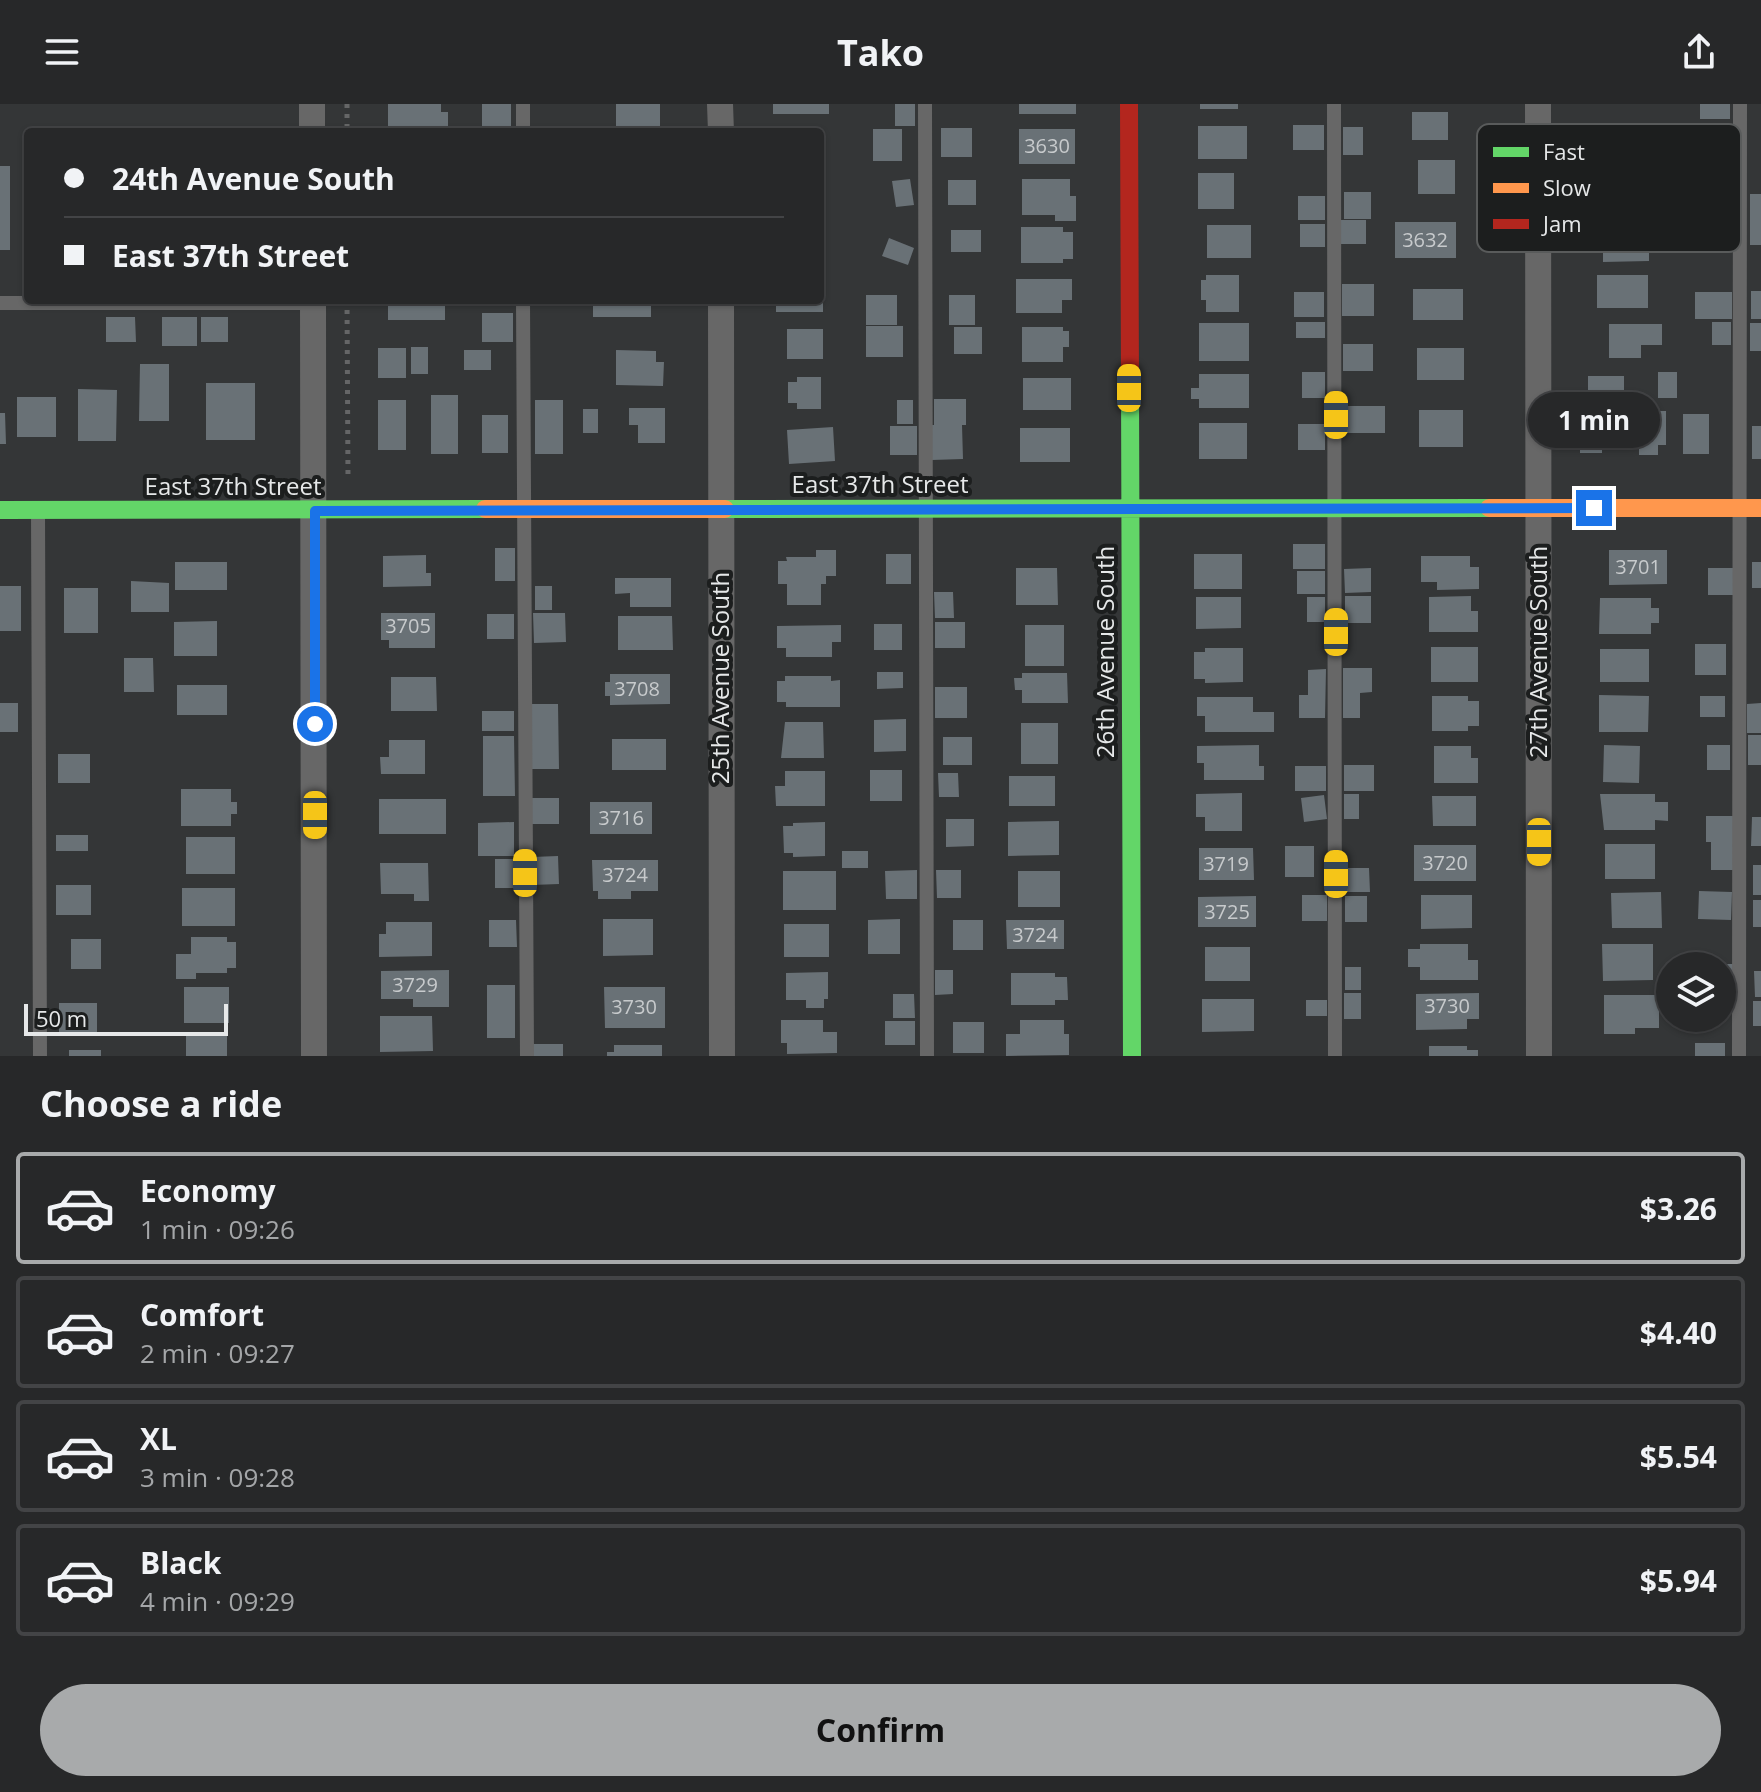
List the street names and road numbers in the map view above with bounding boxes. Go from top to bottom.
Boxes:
street label: East 37th Street [792,467,968,500]
street label: East 37th Street [145,469,321,502]
street label: 26th Avenue South [1088,546,1121,758]
street label: 27th Avenue South [1521,546,1554,758]
street label: 25th Avenue South [703,572,736,784]

